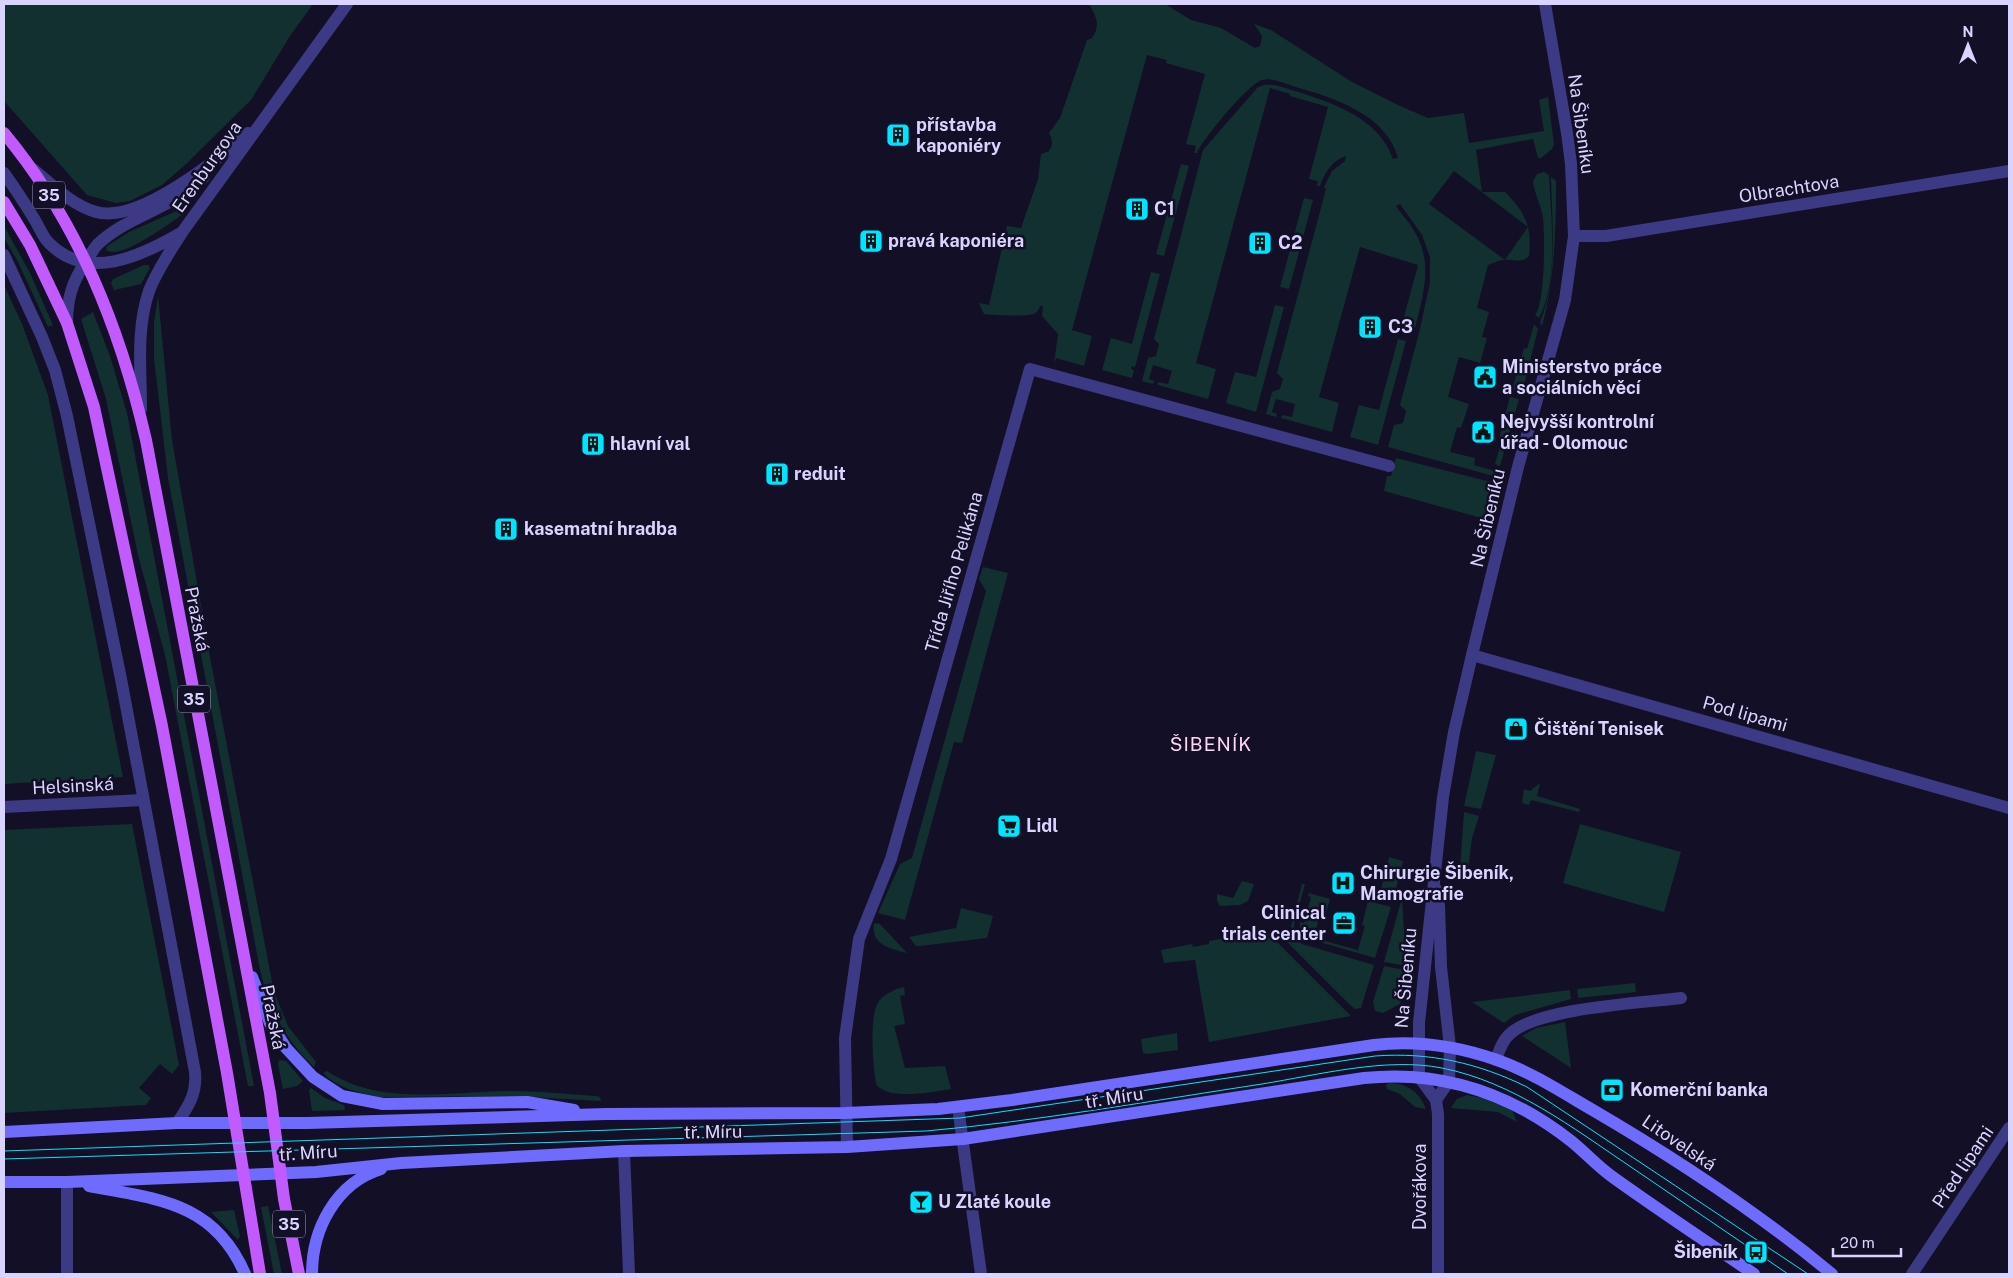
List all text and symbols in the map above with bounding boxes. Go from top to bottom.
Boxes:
north arrow [1943,20,1993,70]
text: N [1963,24,1973,40]
street label: Na Šibeníku [1564,73,1599,175]
place label: přístavba kaponiéry [916,114,1001,156]
street label: Erenburgova [168,117,246,216]
building icon: přístavba kaponiéry [885,122,911,148]
street label: Olbrachtova [1737,170,1840,207]
road number: 35 [33,182,65,208]
building icon: C1 [1124,196,1150,222]
place label: C1 [1154,198,1175,219]
building icon: pravá kaponiéra [858,228,884,254]
place label: pravá kaponiéra [888,230,1024,251]
building icon: C2 [1247,230,1273,256]
place label: C2 [1278,232,1302,253]
building icon: C3 [1357,314,1383,340]
place label: C3 [1388,316,1413,337]
place label: Ministerstvo práce a sociálních věcí [1502,356,1662,398]
public building icon: Ministerstvo práce a sociálních věcí [1472,364,1498,390]
place label: Nejvyšší kontrolní úřad - Olomouc [1500,411,1655,453]
public building icon: Nejvyšší kontrolní úřad - Olomouc [1470,419,1496,445]
building icon: hlavní val [580,431,606,457]
place label: hlavní val [610,433,690,454]
building icon: reduit [764,461,790,487]
place label: reduit [794,463,846,484]
street label: Na Šibeníku [1466,467,1509,569]
street label: Třída Jiřího Pelikána [921,489,986,655]
building icon: kasematní hradba [493,516,519,542]
place label: kasematní hradba [524,518,677,539]
street label: Pražská [181,585,214,653]
road number: 35 [178,686,210,712]
street label: Pod lipami [1700,691,1790,736]
shop icon: Čištění Tenisek [1503,716,1529,742]
place label: Čištění Tenisek [1534,717,1665,739]
district label: ŠIBENÍK [1170,733,1252,755]
street label: Helsinská [32,773,114,798]
supermarket icon: Lidl [996,813,1022,839]
place label: Lidl [1026,815,1058,836]
place label: Chirurgie Šibeník, Mamografie [1360,861,1514,904]
hospital icon: Chirurgie Šibeník, Mamografie [1330,870,1356,896]
place label: Clinical trials center [1221,902,1327,944]
office icon: Clinical trials center [1331,910,1357,936]
street label: Na Šibeníku [1391,927,1420,1029]
street label: Pražská [257,983,290,1051]
bank icon: Komerční banka [1599,1077,1625,1103]
place label: Komerční banka [1630,1079,1768,1100]
street label: tř. Míru [1083,1083,1145,1112]
street label: Litovelská [1638,1110,1720,1175]
street label: tř. Míru [683,1120,743,1143]
street label: Před lipami [1928,1122,1998,1212]
street label: tř. Míru [278,1140,338,1165]
street label: Dvořákova [1409,1144,1430,1230]
bar icon: U Zlaté koule [908,1189,934,1215]
place label: U Zlaté koule [938,1191,1051,1212]
road number: 35 [273,1210,305,1238]
scale bar [1833,1226,1900,1258]
text: 20 m [1840,1234,1875,1251]
bus stop icon: Šibeník [1743,1239,1769,1265]
place label: Šibeník [1673,1240,1739,1262]

